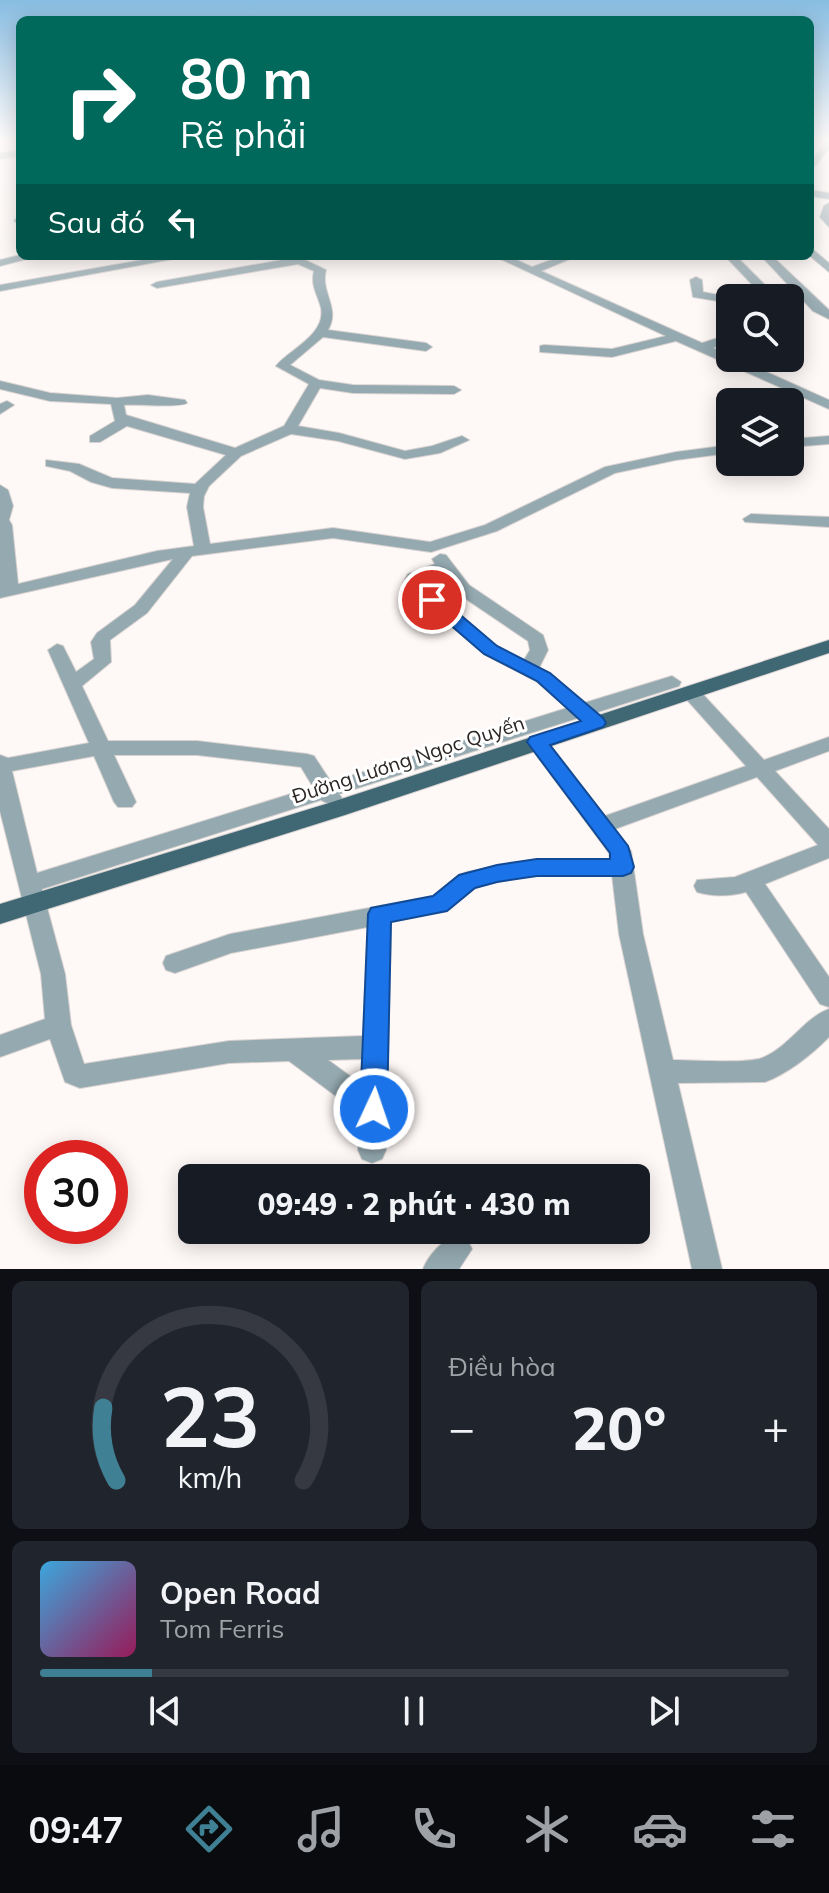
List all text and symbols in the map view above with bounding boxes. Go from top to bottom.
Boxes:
text: 80 m [180,43,313,113]
icon: right [48,48,152,152]
text: Rẽ phải [180,112,306,157]
icon: left [161,200,205,244]
text: Sau đó [48,203,145,241]
map controls [716,284,804,476]
button: search [716,284,804,372]
button: layers [716,388,804,476]
pin [398,566,466,634]
icon: arrive [410,578,454,622]
street label: Đường Lương Ngọc Quyến [289,710,527,808]
position arrow [332,1067,416,1151]
speed limit sign: 30 [24,1140,128,1244]
text: 09:49 · 2 phút · 430 m [257,1185,571,1223]
text: Điều hòa [449,1350,556,1383]
text: 23 [160,1363,260,1468]
text: 20° [571,1390,666,1465]
text: − [449,1400,475,1455]
text: + [763,1400,789,1455]
text: km/h [178,1459,243,1495]
text: Open Road [160,1574,321,1612]
text: Tom Ferris [160,1612,284,1645]
icon: previous [143,1689,187,1733]
icon: pause [392,1689,436,1733]
icon: next [642,1689,686,1733]
icon: directions [181,1801,237,1857]
icon: music [293,1801,349,1857]
icon: phone [406,1801,462,1857]
icon: climate [519,1801,575,1857]
icon: car [632,1801,688,1857]
icon: filters [745,1801,801,1857]
text: 09:47 [28,1807,124,1852]

